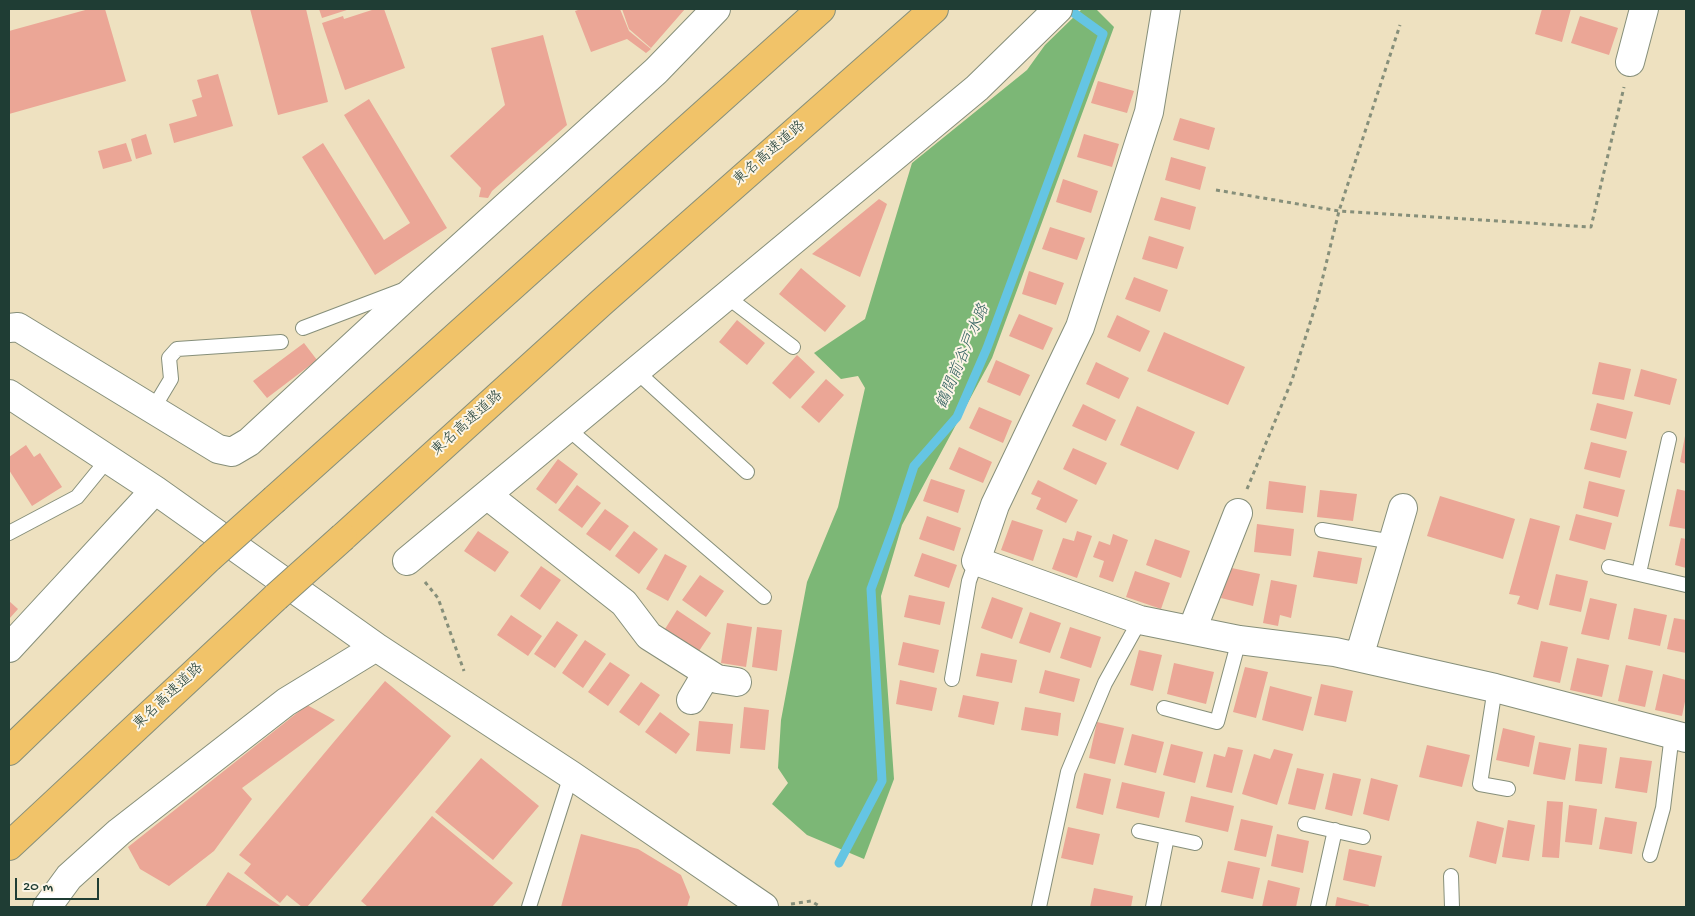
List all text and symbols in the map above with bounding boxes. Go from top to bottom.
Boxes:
street label: 東名高速道路 [730,118,810,190]
water label: 鶴間前谷戸水路 [933,302,995,412]
street label: 東名高速道路 [429,387,507,461]
street label: 東名高速道路 [130,660,208,734]
scale bar [18,868,101,900]
text: 20 m [23,878,53,896]

